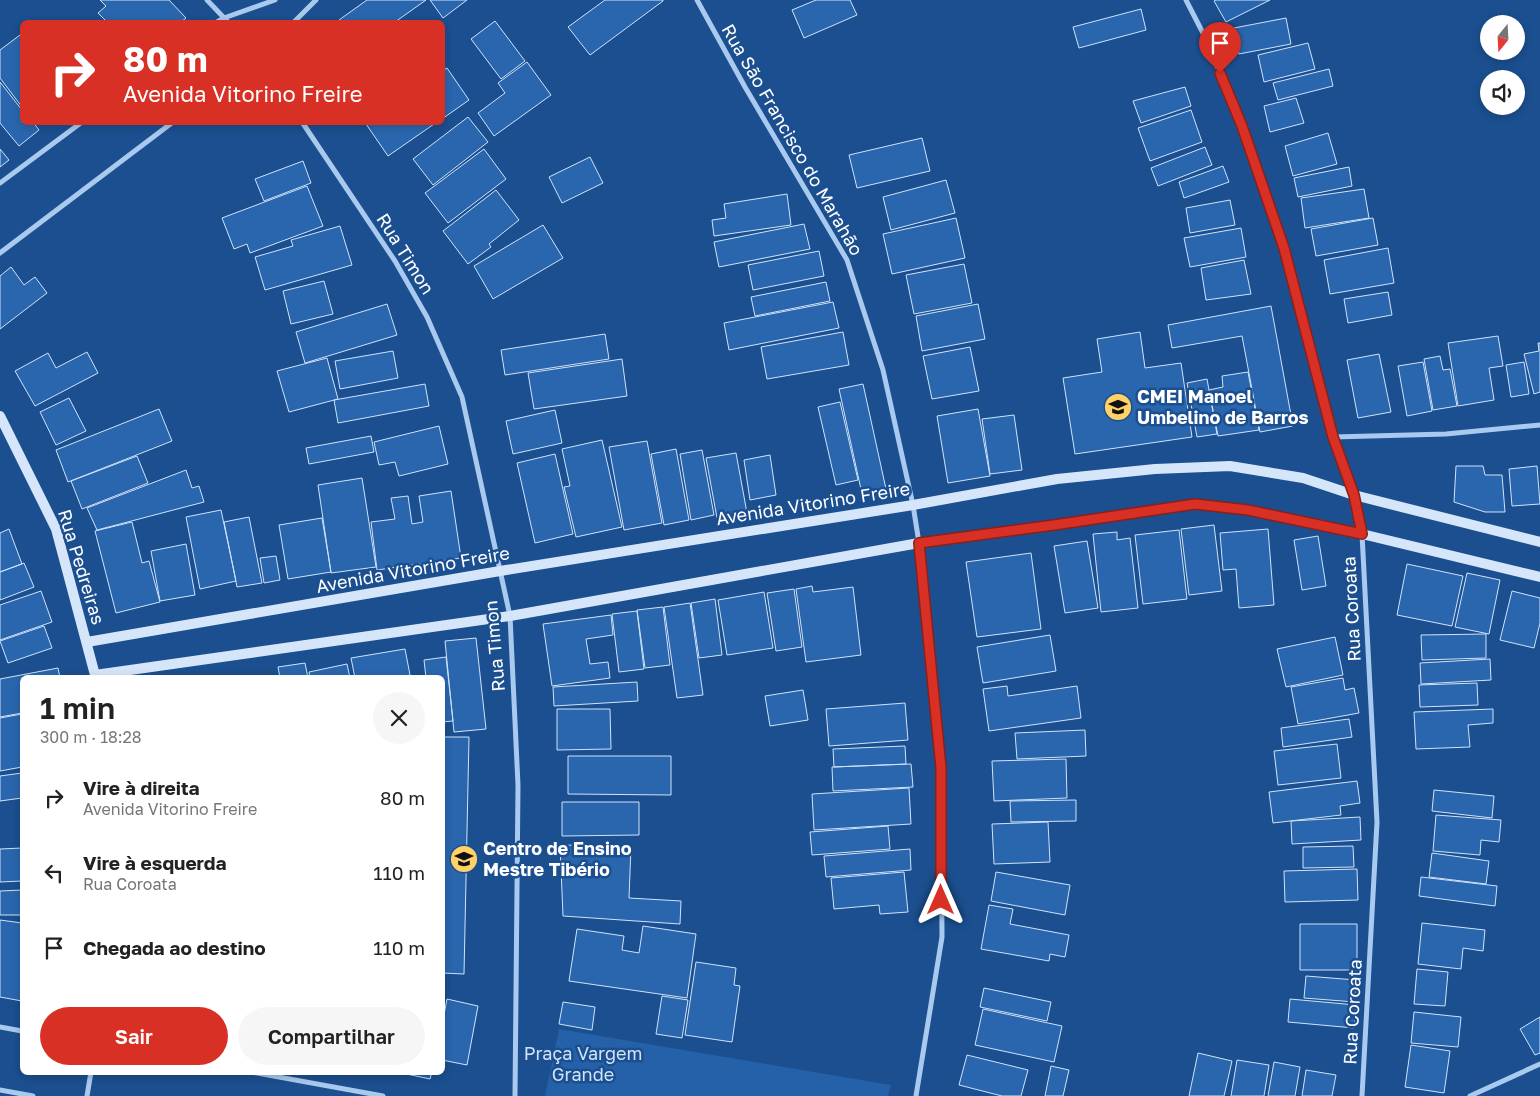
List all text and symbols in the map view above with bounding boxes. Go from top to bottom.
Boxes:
north arrow [1480,15,1525,60]
map controls [1480,15,1525,115]
street label: Rua São Francisco do Marahão [717,20,868,259]
pin [1199,22,1241,73]
icon: arrive [1206,29,1234,57]
text: 80 m [123,38,208,80]
icon: right [40,40,105,105]
button: sound [1480,70,1525,115]
text: Avenida Vitorino Freire [123,80,363,107]
street label: Rua Timon [372,209,439,298]
place label: CMEI Manoel Umbelino de Barros [1137,385,1309,428]
school or university icon: CMEI Manoel Umbelino de Barros [1103,392,1133,422]
street label: Avenida Vitorino Freire [714,477,911,529]
street label: Rua Pedreiras [54,506,110,627]
street label: Avenida Vitorino Freire [314,541,511,597]
street label: Rua Coroata [1337,556,1365,662]
street label: Rua Timon [479,600,509,692]
text: 1 min [40,690,115,726]
button: close [373,692,425,744]
text: 300 m · 18:28 [40,727,142,747]
text: Vire à direita [83,776,200,799]
icon: right [40,784,68,812]
text: 80 m [380,786,425,809]
text: Avenida Vitorino Freire [83,799,257,819]
place label: Centro de Ensino Mestre Tibério [483,837,632,880]
school or university icon: Centro de Ensino Mestre Tibério [449,844,479,874]
text: Vire à esquerda [83,851,226,874]
icon: left [40,859,68,887]
text: 110 m [373,861,425,884]
position arrow [914,873,966,925]
text: Rua Coroata [83,874,177,894]
icon: arrive [40,934,68,962]
text: Chegada ao destino [83,936,266,959]
text: 110 m [373,936,425,959]
street label: Rua Coroata [1338,959,1366,1065]
button: Sair [40,1007,228,1065]
button: Compartilhar [238,1007,425,1065]
park label: Praça Vargem Grande [524,1042,642,1085]

